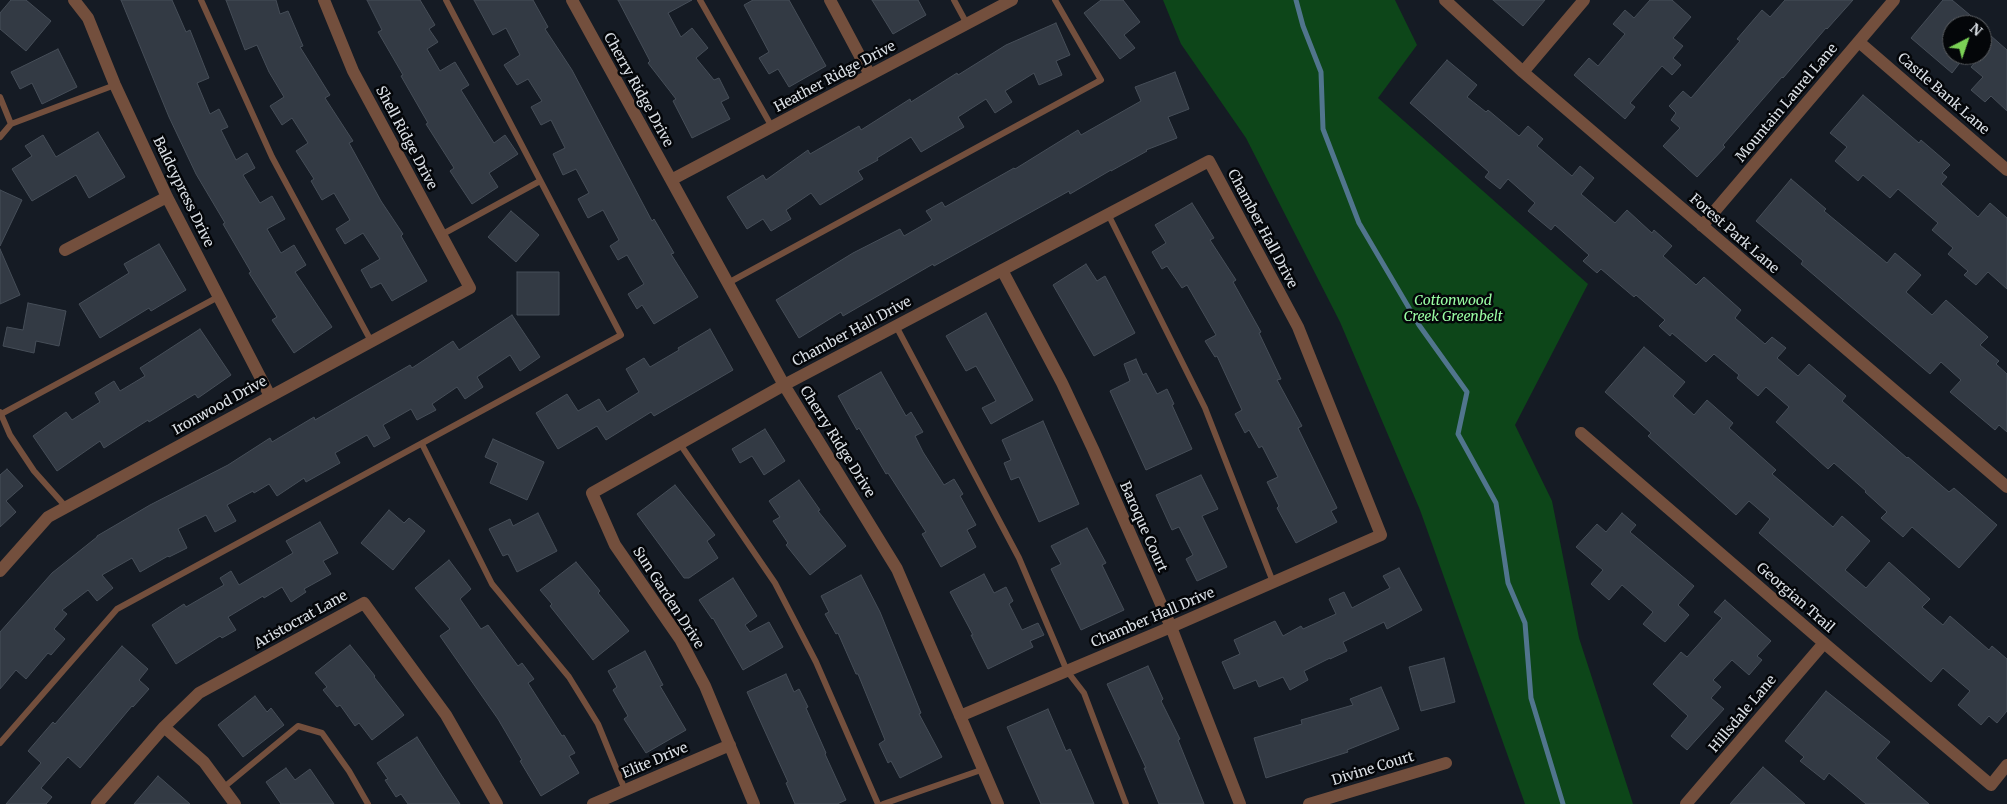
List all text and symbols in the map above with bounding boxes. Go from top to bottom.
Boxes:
north arrow [1942,15,1992,65]
text: N [1966,19,1986,40]
street label: Cherry Ridge Drive [600,30,676,150]
street label: Heather Ridge Drive [771,38,899,116]
street label: Mountain Laurel Lane [1733,40,1841,166]
street label: Castle Bank Lane [1894,50,1992,138]
street label: Shell Ridge Drive [372,83,440,193]
street label: Baldcypress Drive [149,134,217,250]
street label: Chamber Hall Drive [1224,167,1300,291]
street label: Forest Park Lane [1686,191,1782,277]
park label: Cottonwood Creek Greenbelt [1403,293,1503,326]
street label: Chamber Hall Drive [790,294,914,370]
street label: Ironwood Drive [170,373,270,439]
street label: Cherry Ridge Drive [796,383,878,501]
street label: Baroque Court [1116,479,1170,575]
street label: Sun Garden Drive [629,544,707,652]
street label: Georgian Trail [1753,560,1837,636]
street label: Chamber Hall Drive [1089,584,1217,652]
street label: Aristocrat Lane [251,587,351,653]
street label: Hillsdale Lane [1706,672,1780,756]
street label: Elite Drive [620,740,690,782]
street label: Divine Court [1330,749,1416,789]

